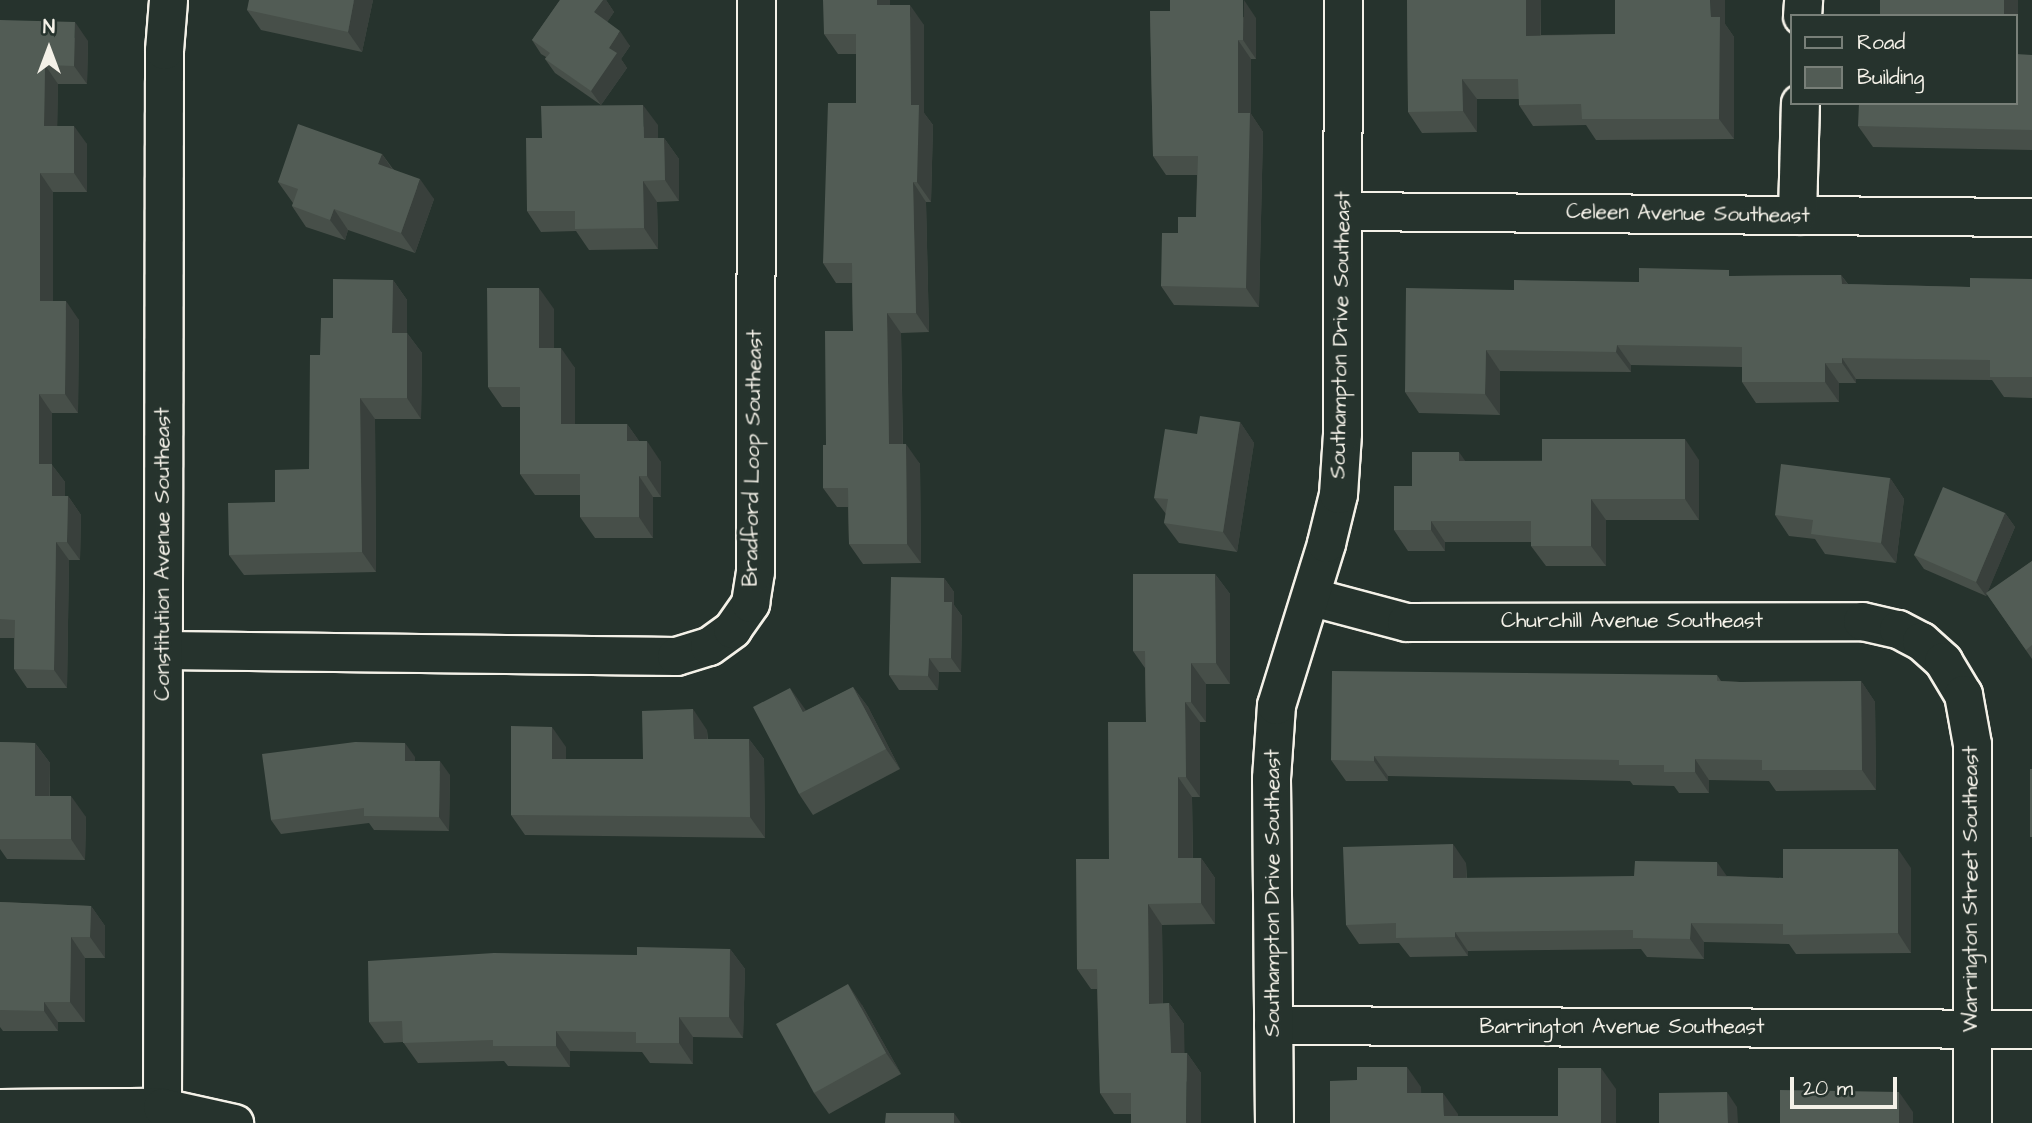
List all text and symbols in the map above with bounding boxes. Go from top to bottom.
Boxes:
north arrow [14,14,84,84]
text: N [43,14,55,41]
legend [1790,14,2018,105]
text: Road [1857,28,1905,57]
text: Building [1857,63,1924,92]
street label: Southampton Drive Southeast [1326,191,1356,479]
street label: Celeen Avenue Southeast [1566,199,1810,229]
street label: Bradford Loop Southeast [738,329,768,587]
street label: Constitution Avenue Southeast [150,407,176,701]
street label: Churchill Avenue Southeast [1501,608,1763,634]
street label: Warrington Street Southeast [1958,746,1984,1032]
street label: Southampton Drive Southeast [1260,749,1286,1037]
street label: Barrington Avenue Southeast [1479,1014,1765,1040]
scale bar [1794,1064,1901,1108]
text: 20 m [1803,1074,1853,1103]

